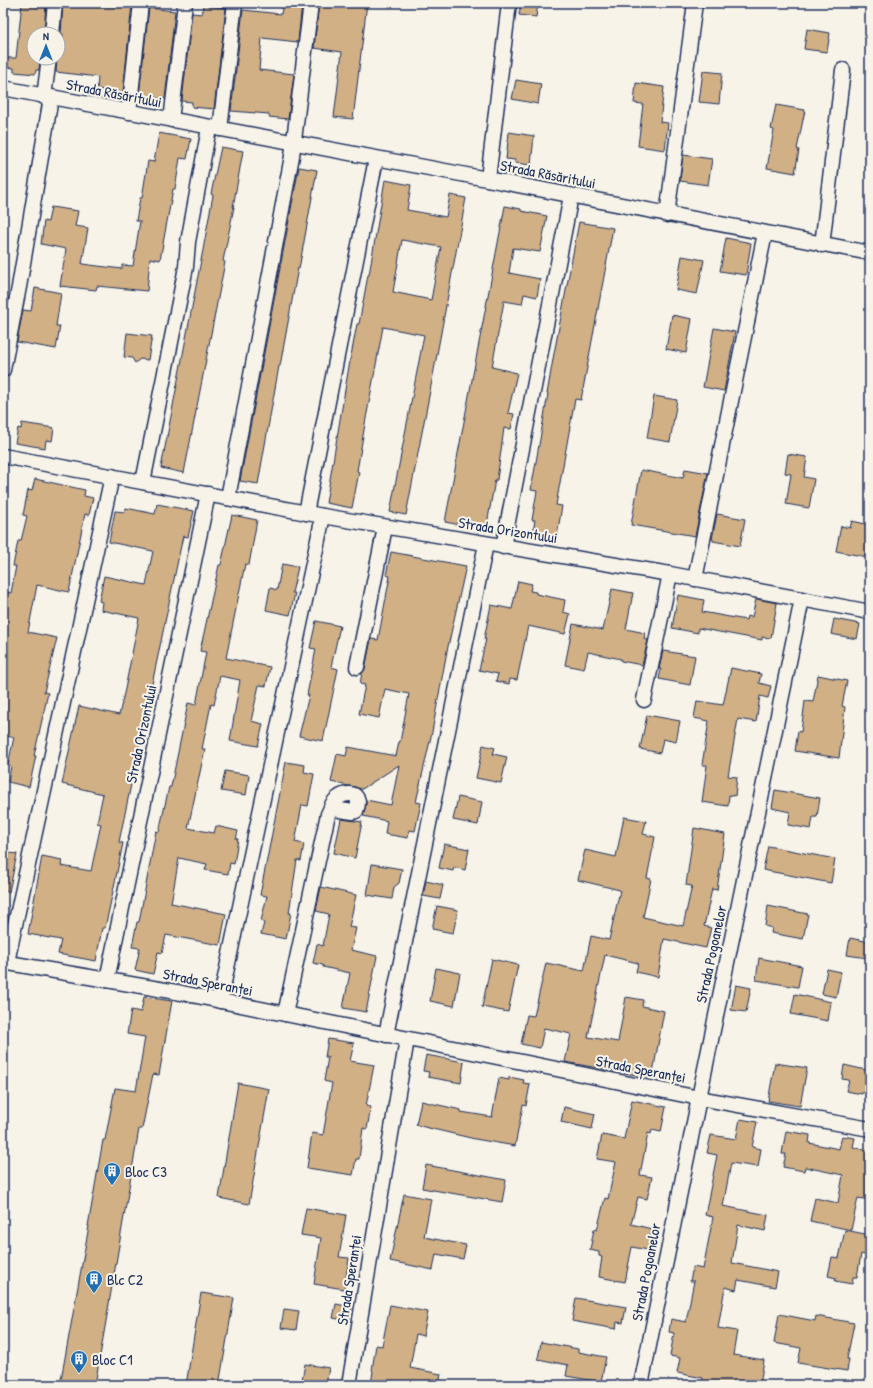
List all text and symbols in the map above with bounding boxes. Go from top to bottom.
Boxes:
north arrow [26,26,66,66]
text: N [43,29,49,43]
street label: Strada Răsăritului [64,73,164,113]
street label: Strada Răsăritului [498,154,598,194]
street label: Strada Orizontului [457,512,559,548]
street label: Strada Orizontului [120,683,162,785]
street label: Strada Pogoanelor [690,903,732,1005]
street label: Strada Speranței [161,963,255,1001]
street label: Strada Speranței [594,1050,688,1088]
building icon: Bloc C3 [102,1161,122,1186]
place label: Bloc C3 [125,1161,167,1182]
street label: Strada Pogoanelor [626,1221,666,1323]
street label: Strada Speranței [332,1233,366,1327]
building icon: Blc C2 [84,1269,104,1294]
place label: Blc C2 [107,1269,143,1290]
building icon: Bloc C1 [69,1349,89,1374]
place label: Bloc C1 [92,1349,133,1370]

